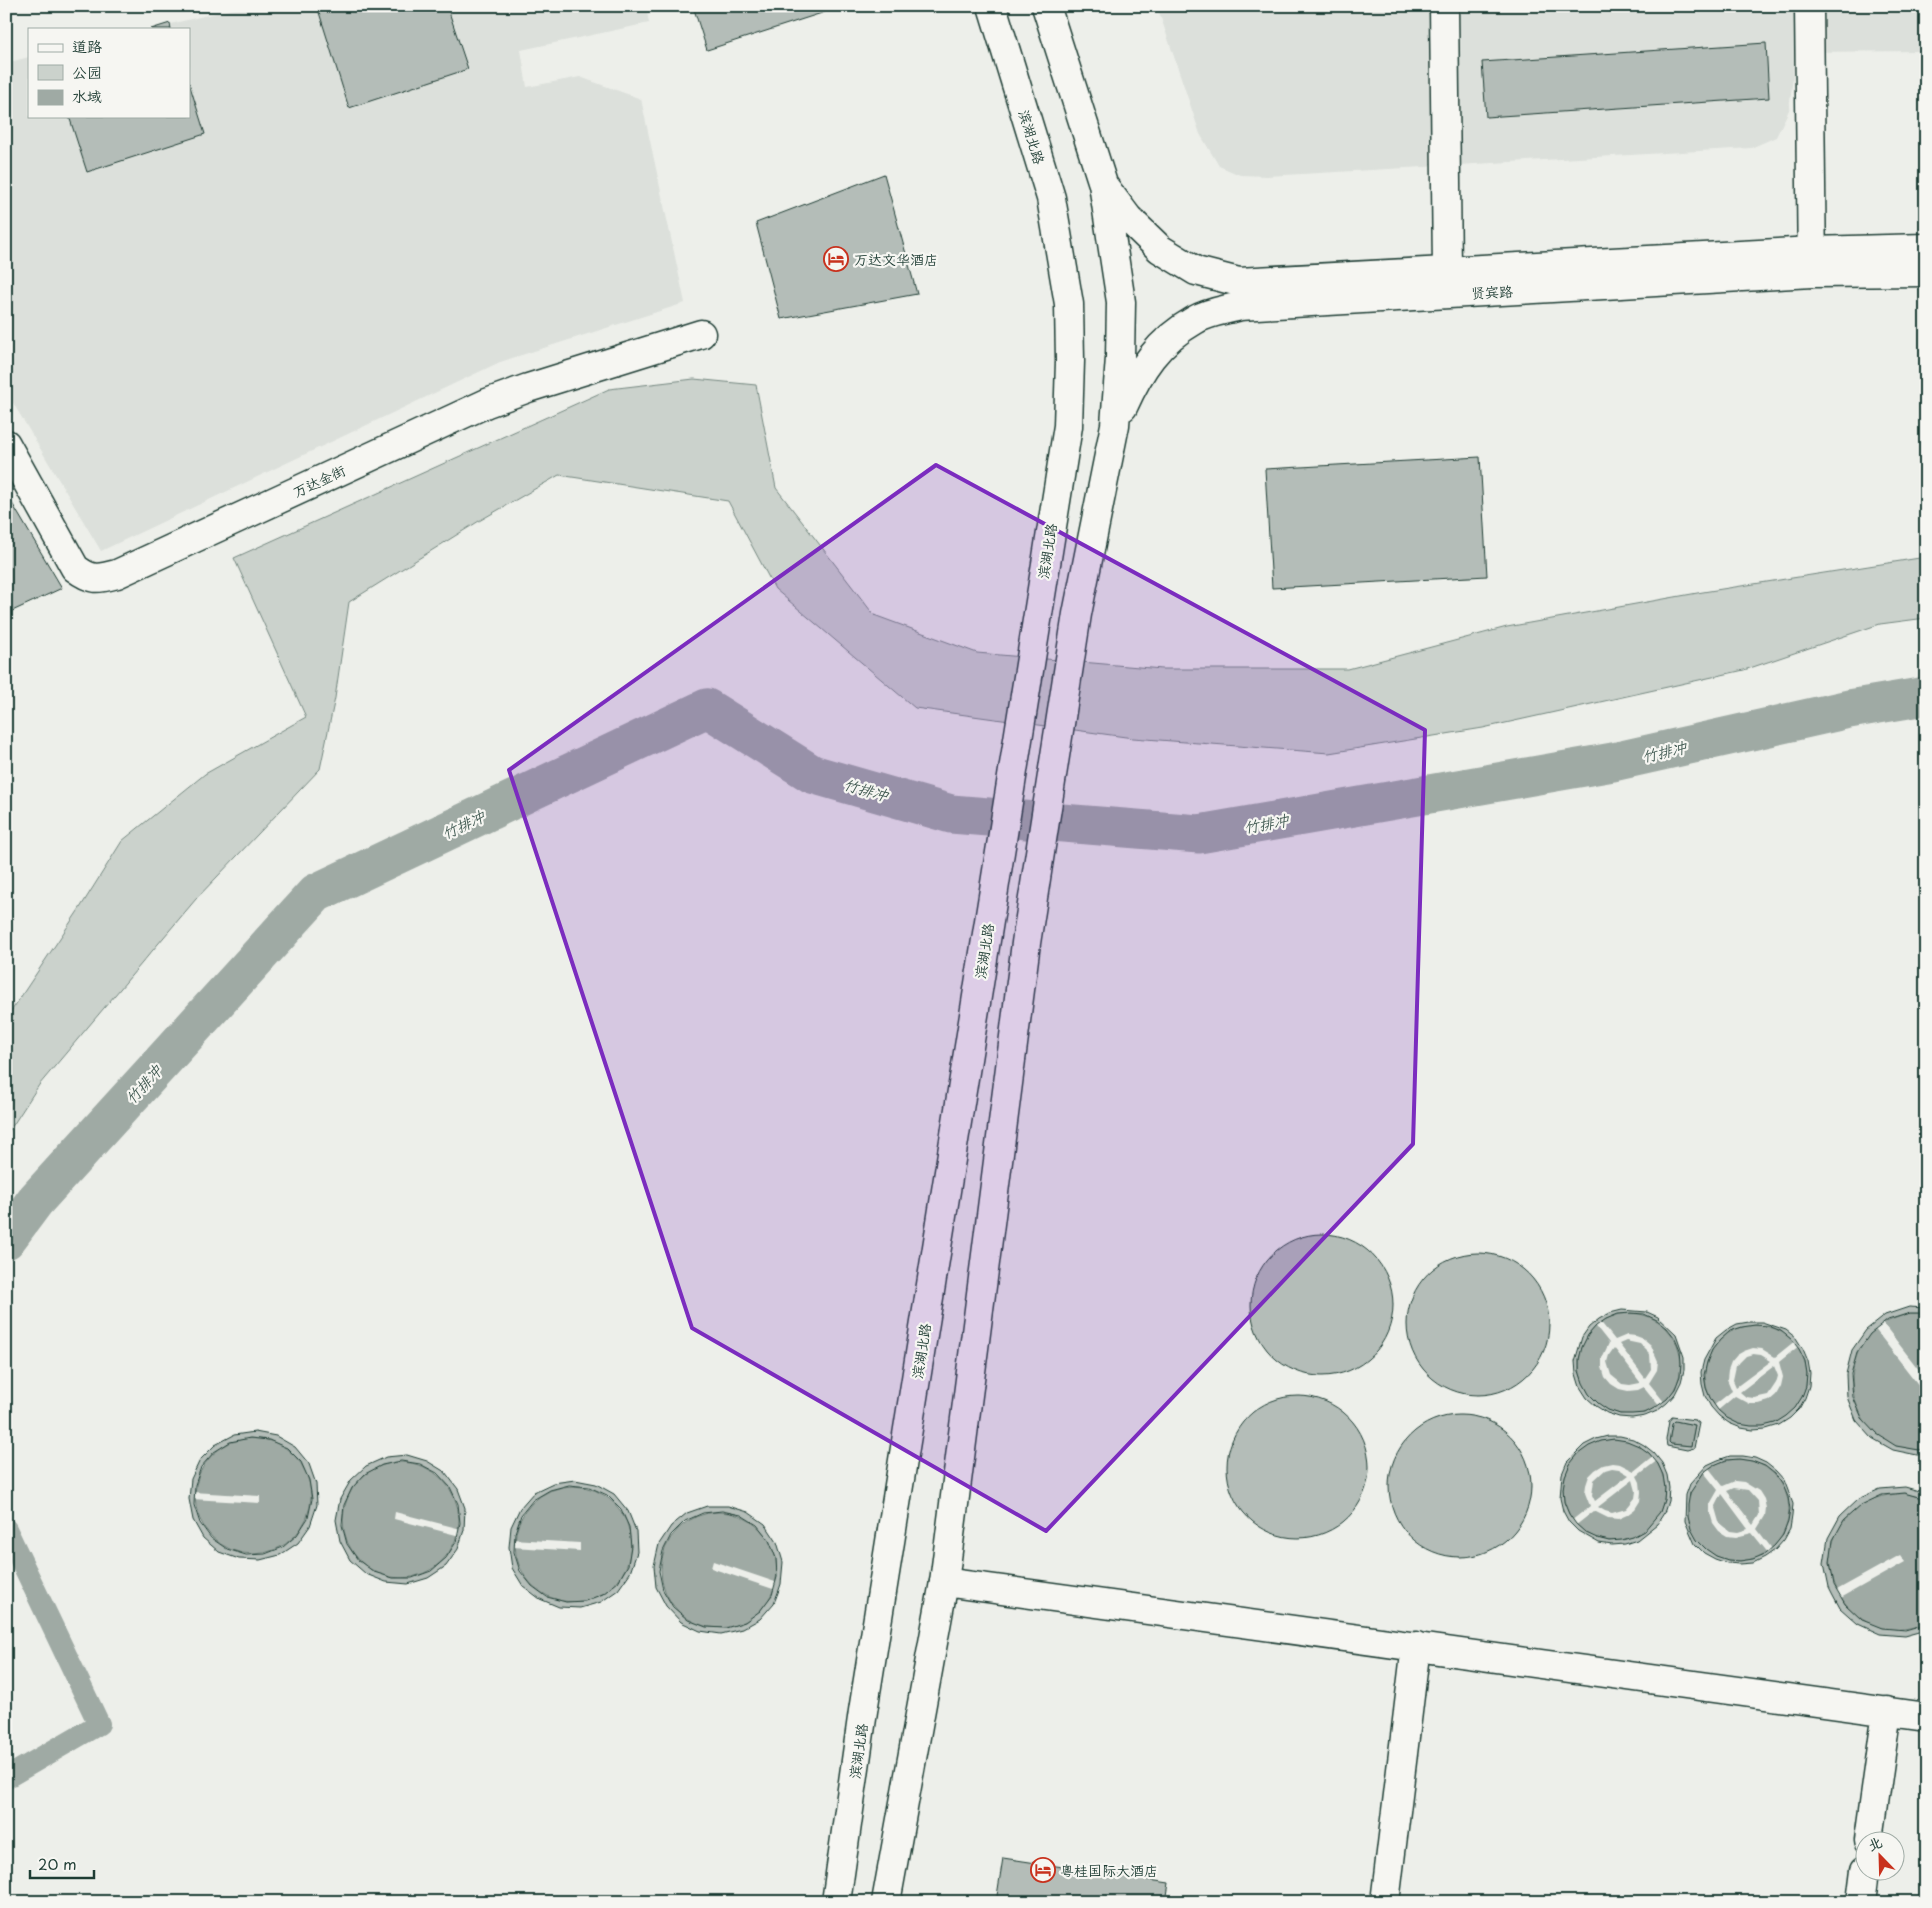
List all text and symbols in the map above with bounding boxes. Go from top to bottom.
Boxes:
legend [28,28,190,118]
text: 道路 [72,34,102,57]
text: 公园 [72,60,102,83]
text: 水域 [72,84,102,107]
street label: 滨湖北路 [1014,107,1050,167]
hotel icon: 万达文华酒店 [823,246,849,272]
place label: 万达文华酒店 [854,249,938,270]
street label: 贤宾路 [1470,280,1514,304]
street label: 万达金街 [289,460,349,502]
street label: 滨湖北路 [1032,522,1062,580]
water label: 竹排冲 [1639,734,1690,767]
water label: 竹排冲 [841,772,893,807]
water label: 竹排冲 [438,803,490,844]
water label: 竹排冲 [1242,807,1292,838]
street label: 滨湖北路 [969,922,999,980]
water label: 竹排冲 [119,1058,168,1108]
street label: 滨湖北路 [906,1322,936,1380]
street label: 滨湖北路 [844,1722,872,1780]
north arrow [1854,1830,1904,1880]
text: 北 [1864,1831,1885,1856]
scale bar [30,1848,94,1880]
text: 20 m [38,1852,77,1875]
hotel icon: 粤桂国际大酒店 [1030,1857,1056,1883]
place label: 粤桂国际大酒店 [1060,1860,1158,1881]

